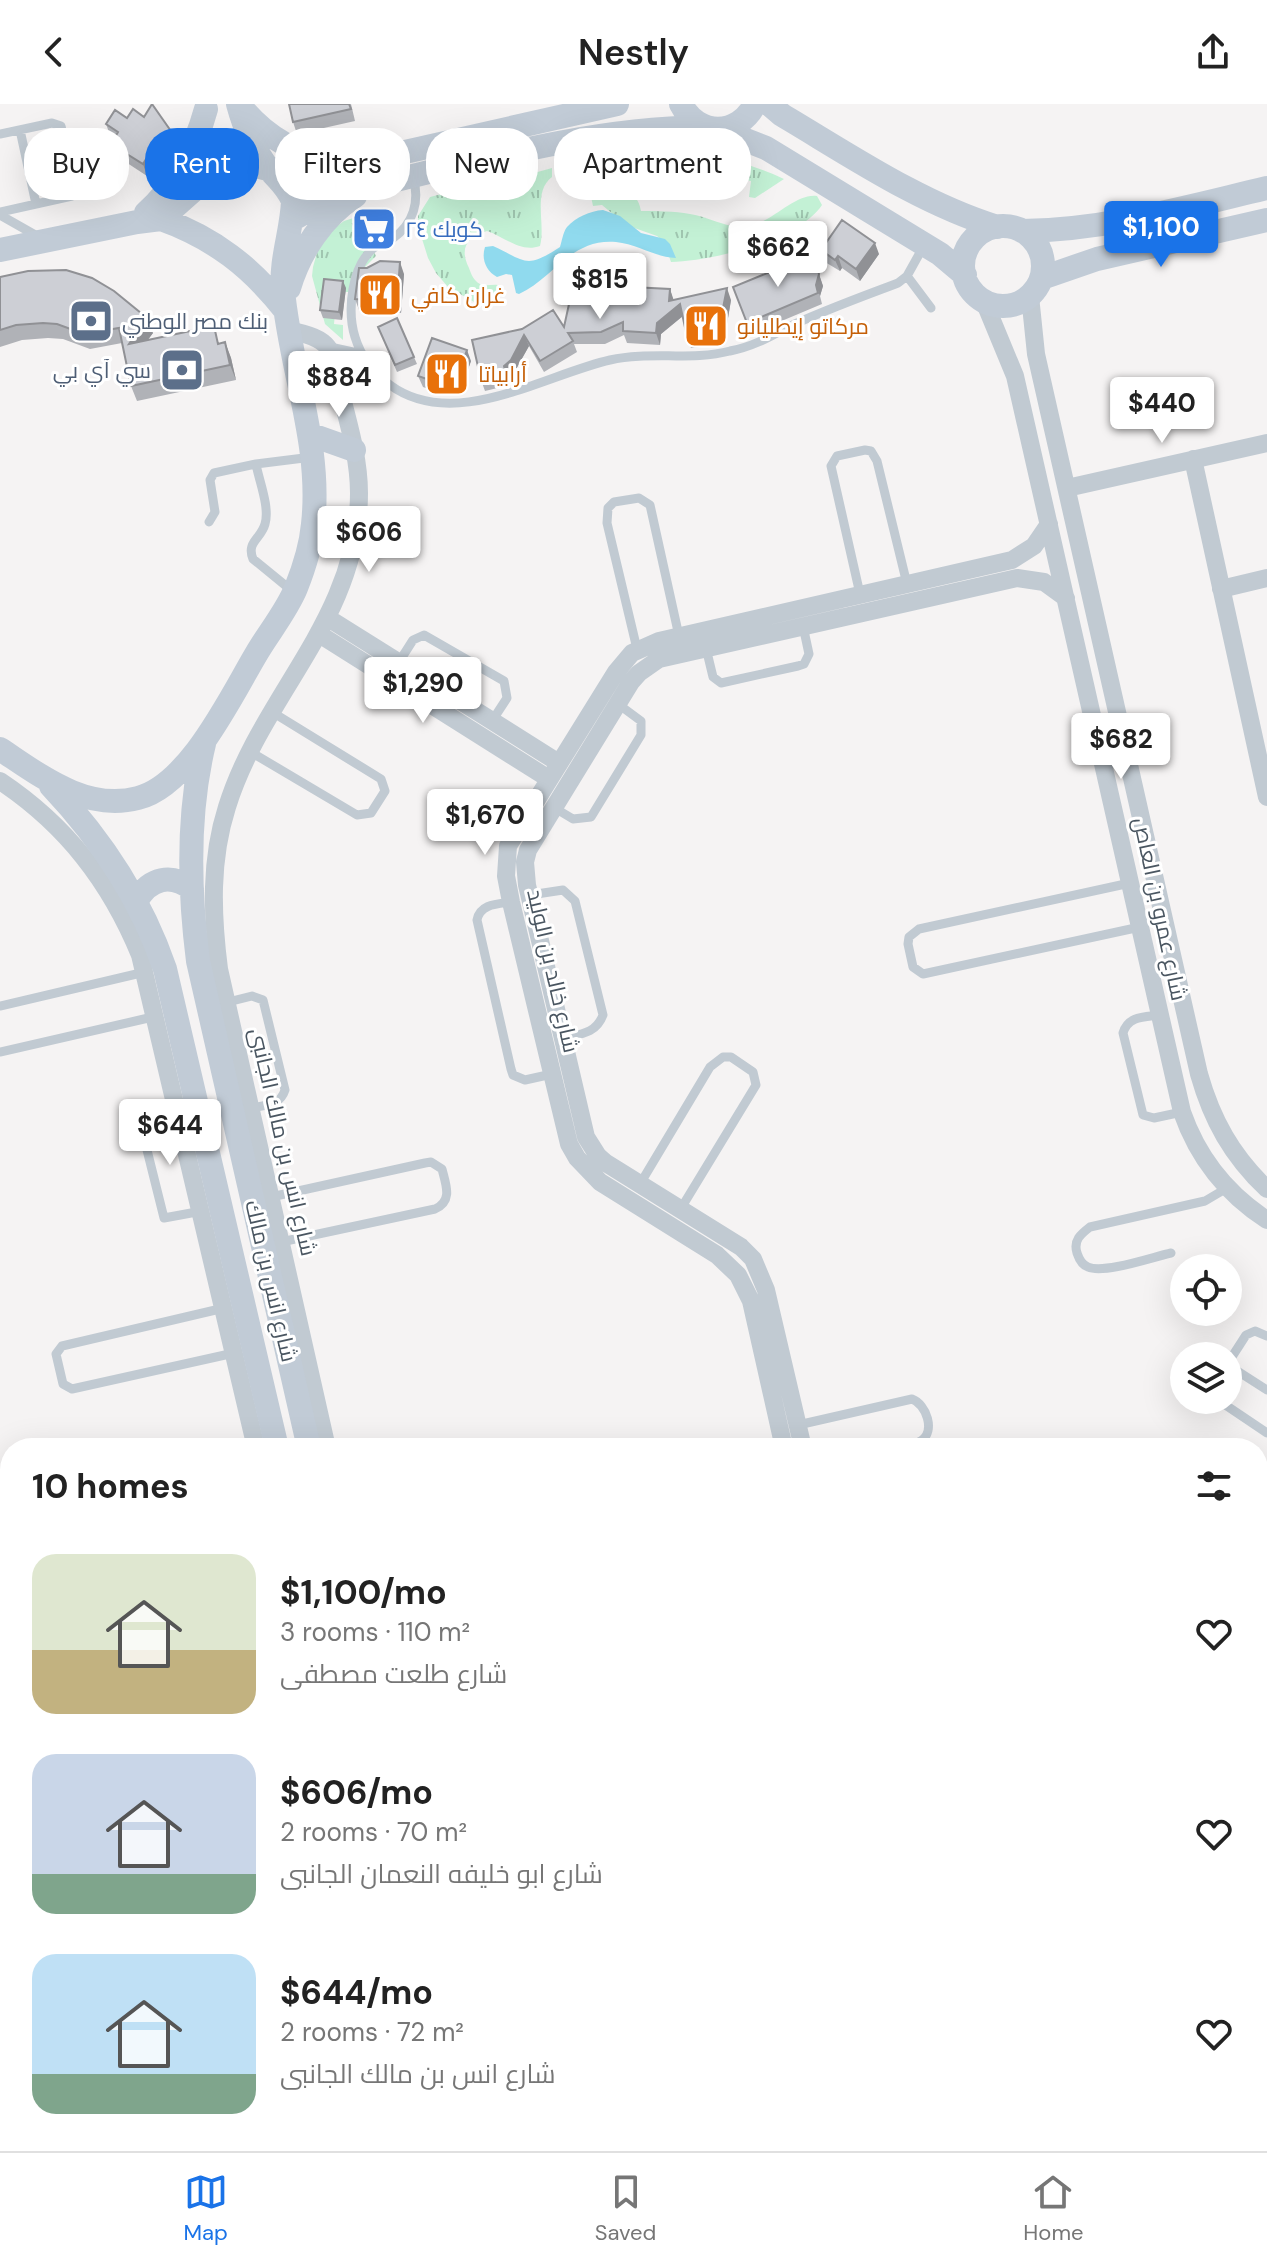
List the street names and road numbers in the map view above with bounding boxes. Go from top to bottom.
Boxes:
street label: شارع عمرو بن العاص [1126,815,1194,1003]
street label: شارع خالد بن الوليد [520,886,586,1056]
street label: شارع انس بن مالك الجانبى [243,1025,323,1259]
street label: شارع انس بن مالك [238,1197,304,1365]

